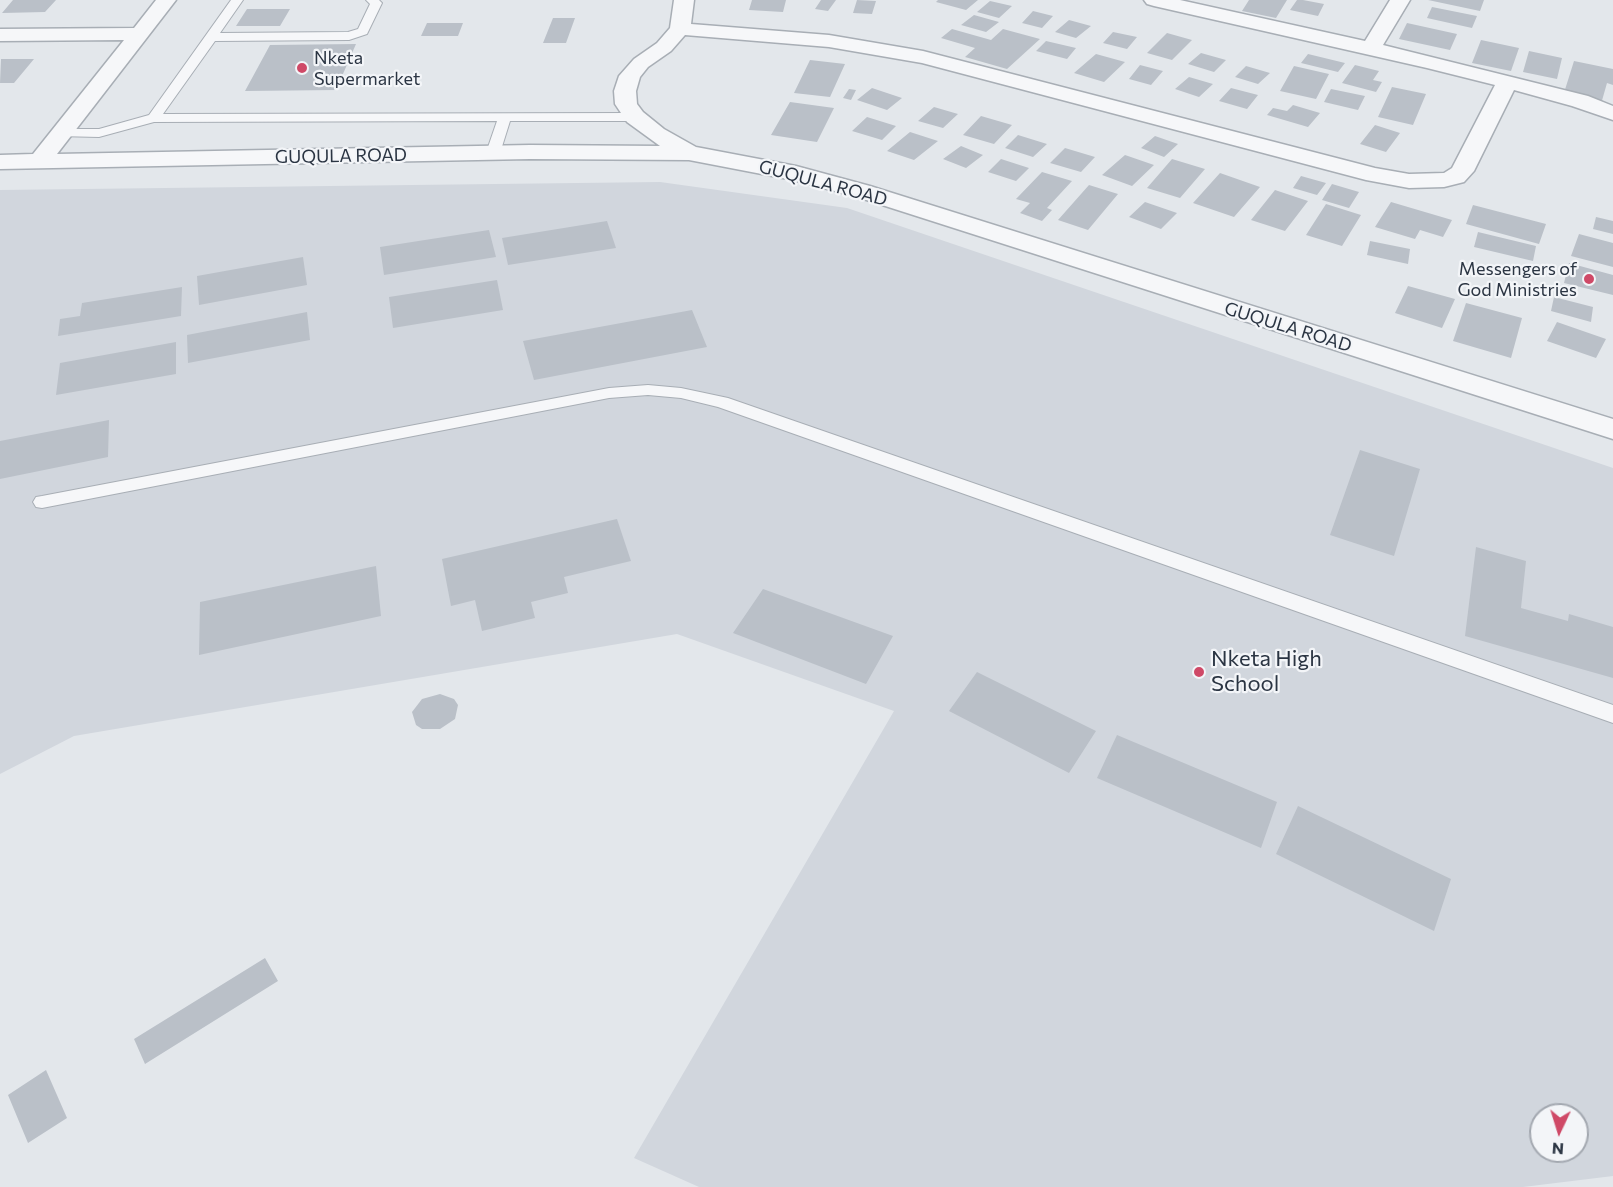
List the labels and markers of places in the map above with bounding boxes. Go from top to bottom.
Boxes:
place label: Nketa Supermarket [314,47,420,90]
marker: Nketa Supermarket [295,61,309,75]
place label: Messengers of God Ministries [1457,258,1577,300]
marker: Messengers of God Ministries [1582,272,1596,286]
place label: Nketa High School [1211,646,1322,698]
marker: Nketa High School [1192,665,1206,679]

